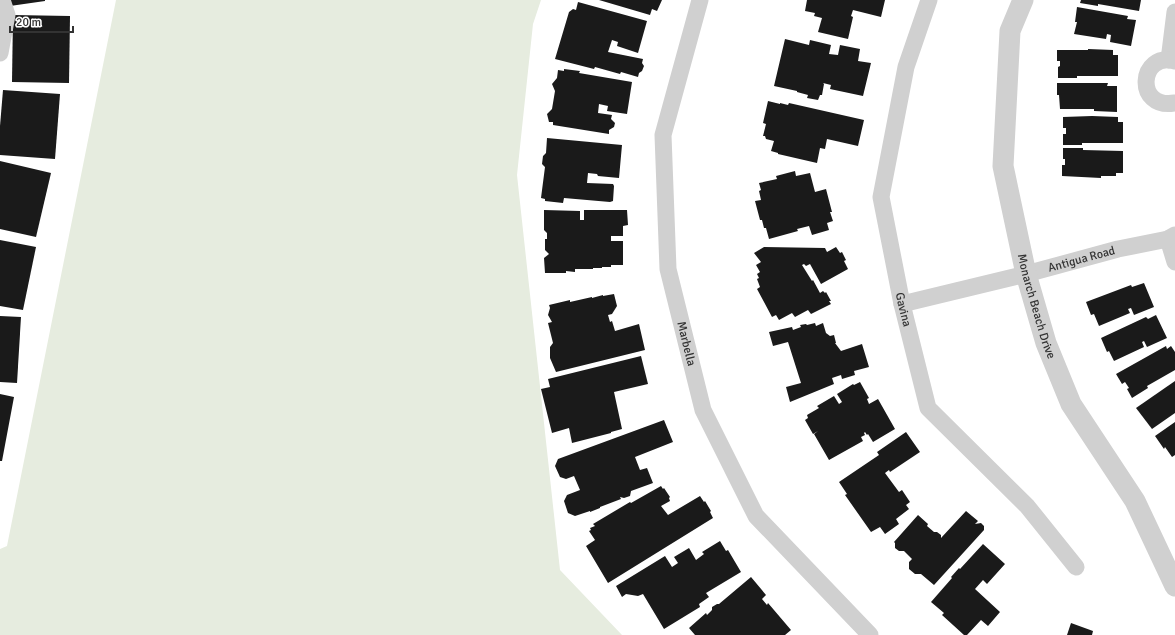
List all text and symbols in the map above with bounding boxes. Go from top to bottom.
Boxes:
scale bar [10,8,73,34]
text: 20 m [16,15,41,30]
street label: Antigua Road [1046,243,1117,276]
street label: Monarch Beach Drive [1014,252,1059,361]
street label: Gavina [892,291,914,328]
street label: Marbella [673,320,699,368]

